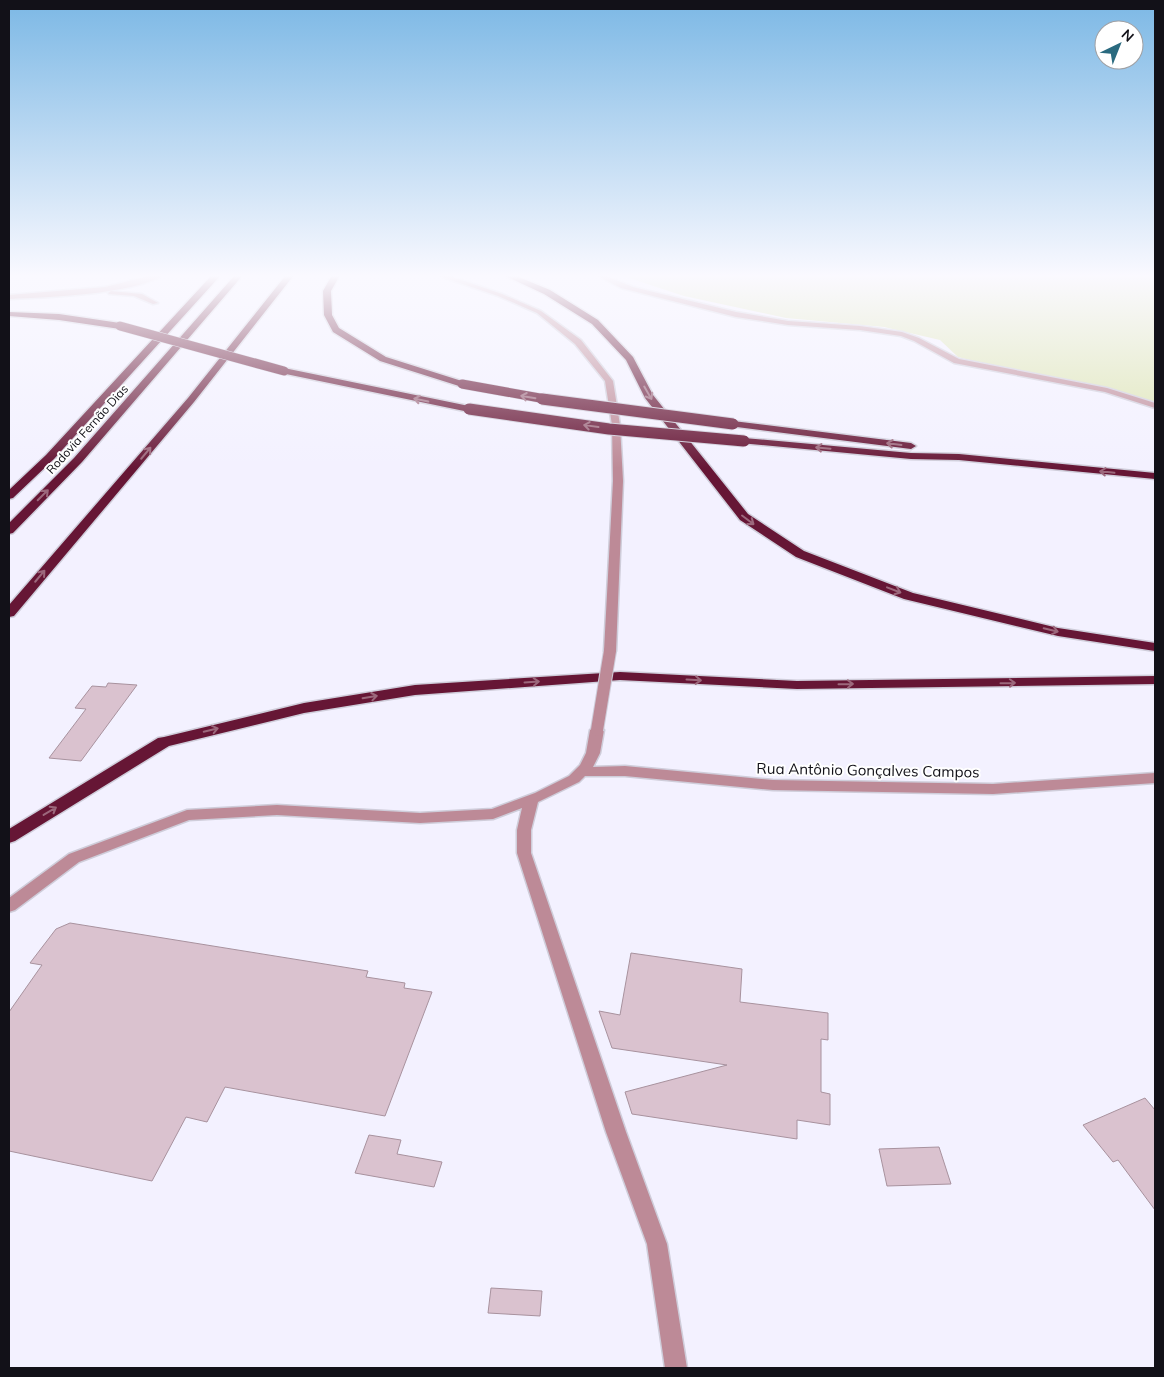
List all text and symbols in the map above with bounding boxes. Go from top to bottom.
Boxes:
north arrow [1094,20,1144,70]
text: N [1118,25,1138,46]
street label: Rodovia Fernão Dias [43,381,131,477]
one-way arrow [643,385,653,399]
one-way arrow [521,391,537,401]
one-way arrow [414,394,430,404]
one-way arrow [583,421,599,431]
one-way arrow [886,439,902,449]
one-way arrow [815,443,831,453]
one-way arrow [140,446,151,459]
one-way arrow [1099,467,1115,476]
one-way arrow [37,489,49,501]
one-way arrow [741,514,754,525]
one-way arrow [35,570,46,583]
one-way arrow [886,586,901,595]
one-way arrow [1043,626,1059,635]
one-way arrow [686,675,702,684]
one-way arrow [524,677,540,687]
one-way arrow [1000,678,1016,687]
one-way arrow [838,679,854,689]
one-way arrow [362,692,378,702]
one-way arrow [203,725,219,734]
street label: Rua Antônio Gonçalves Campos [756,759,980,781]
one-way arrow [43,806,57,816]

